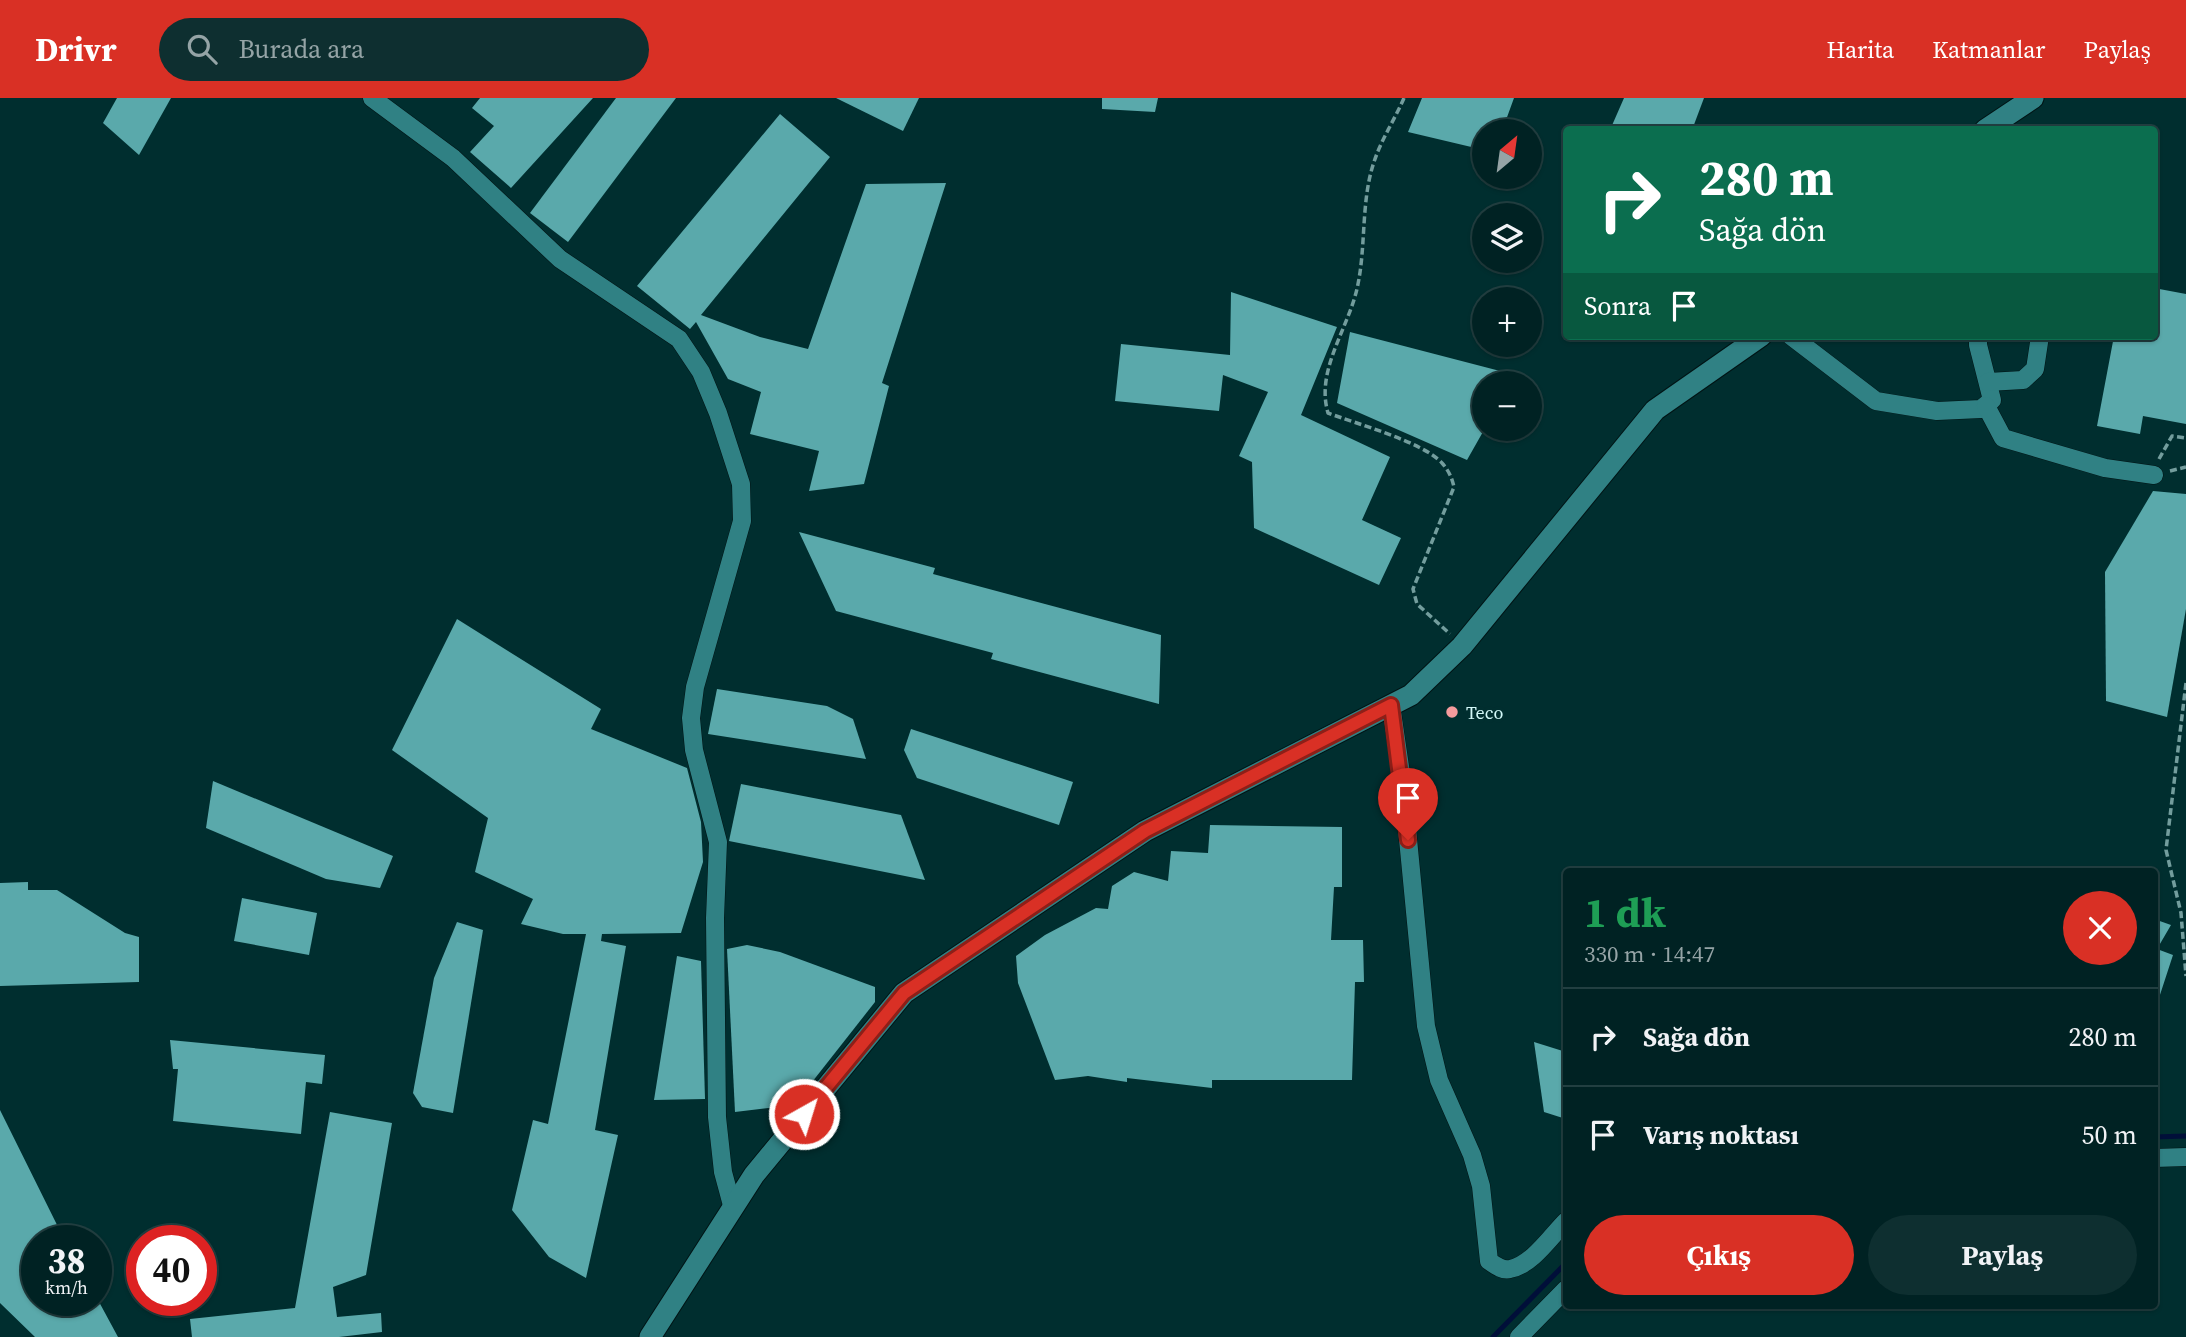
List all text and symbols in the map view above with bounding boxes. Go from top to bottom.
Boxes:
search box [159,18,649,81]
text: Drivr [35,27,117,72]
icon: search [183,30,221,68]
text: Burada ara [239,31,364,67]
text: Harita [1826,33,1894,66]
text: Katmanlar [1932,33,2046,66]
text: Paylaş [2084,33,2151,66]
north arrow [1472,119,1542,189]
map controls [1472,119,1542,441]
text: 280 m [1699,144,1834,211]
icon: right [1584,154,1675,245]
button: layers [1472,203,1542,273]
text: Sağa dön [1699,208,1826,252]
button: + [1472,287,1542,357]
icon: arrive [1665,287,1703,325]
text: Sonra [1584,288,1651,324]
button: − [1472,371,1542,441]
place label: Teco [1466,700,1504,725]
marker: Teco [1444,704,1460,720]
pin [1378,768,1438,840]
icon: arrive [1389,779,1427,817]
text: 1 dk [1584,883,1666,941]
button: close [2063,891,2137,965]
text: 330 m · 14:47 [1584,938,1715,970]
icon: right [1584,1018,1622,1056]
text: Sağa dön [1643,1019,1750,1055]
text: 280 m [2069,1019,2137,1055]
position arrow [767,1077,841,1151]
icon: arrive [1584,1116,1622,1154]
text: Varış noktası [1643,1117,1799,1153]
text: 50 m [2082,1117,2137,1153]
button: Çıkış [1584,1215,1854,1295]
button: Paylaş [1868,1215,2137,1295]
speed limit sign: 40 [126,1225,217,1316]
text: 38 [48,1237,85,1285]
text: km/h [45,1275,88,1300]

